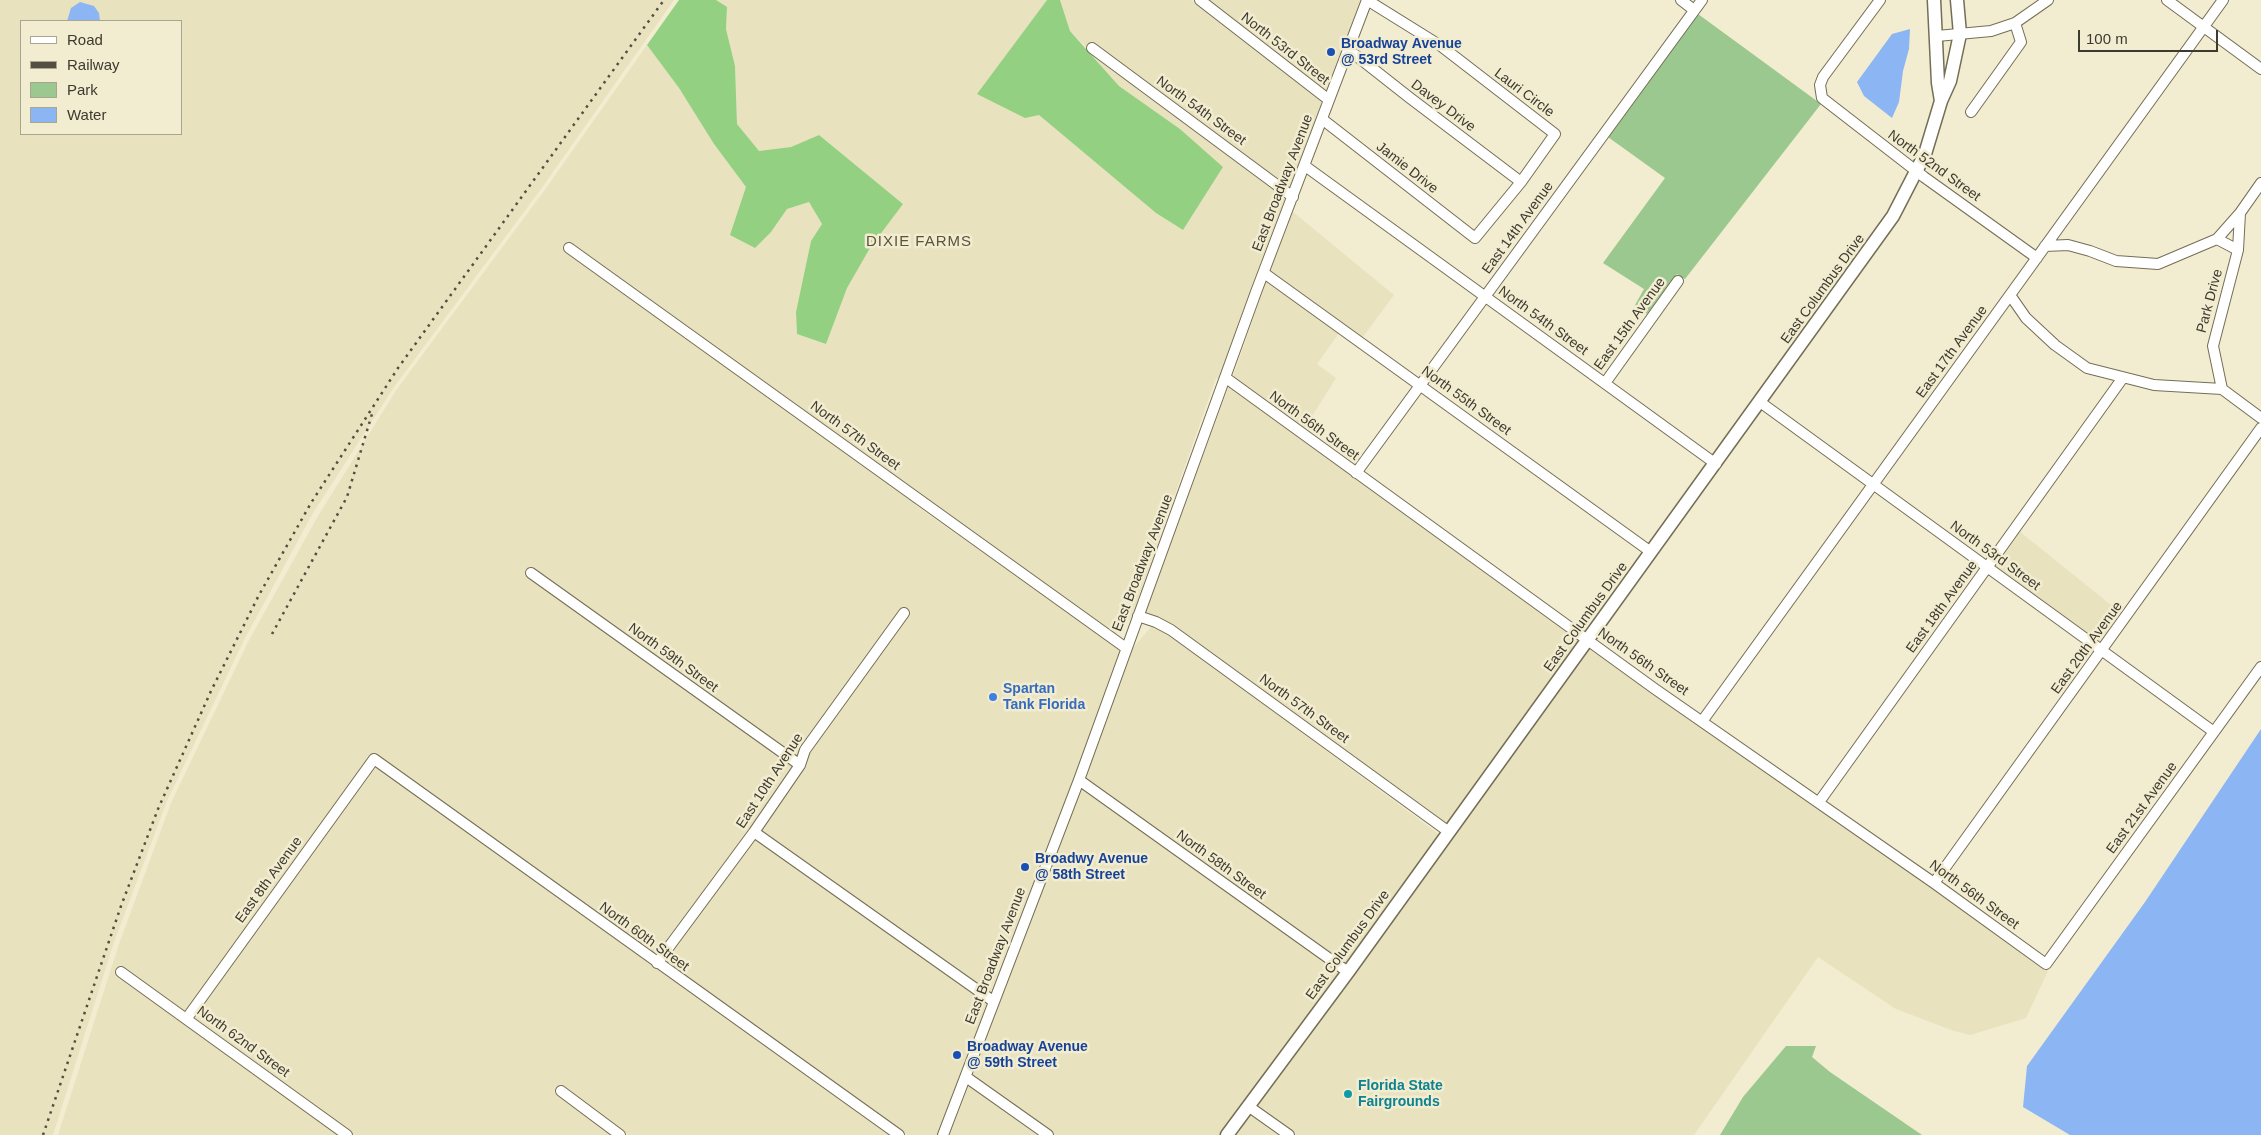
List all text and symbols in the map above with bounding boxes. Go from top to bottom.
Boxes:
street label: North 53rd Street [1238,9,1332,89]
legend [20,20,182,135]
scale bar [2081,20,2221,52]
text: 100 m [2086,30,2128,47]
text: Road [67,31,103,48]
place label: Broadway Avenue @ 53rd Street [1341,36,1462,68]
marker: Broadway Avenue @ 53rd Street [1325,46,1337,58]
text: Railway [67,56,120,73]
street label: Lauri Circle [1491,65,1557,121]
street label: North 54th Street [1153,73,1249,149]
street label: Davey Drive [1408,76,1478,136]
text: Park [67,81,98,98]
text: Water [67,106,106,123]
street label: East Broadway Avenue [1249,112,1317,254]
street label: North 52nd Street [1884,127,1984,205]
street label: Jamie Drive [1373,139,1441,197]
street label: East 14th Avenue [1479,178,1557,278]
street label: East Columbus Drive [1778,231,1868,347]
district label: DIXIE FARMS [865,233,973,251]
street label: Park Drive [2193,267,2227,335]
street label: East 15th Avenue [1591,274,1669,374]
street label: North 54th Street [1495,283,1591,359]
street label: East 17th Avenue [1913,302,1991,402]
street label: North 55th Street [1418,363,1514,439]
street label: North 56th Street [1266,388,1362,464]
street label: North 57th Street [807,398,903,474]
street label: East Broadway Avenue [1109,492,1177,634]
street label: North 53rd Street [1947,518,2043,594]
street label: East 18th Avenue [1903,557,1981,657]
street label: East Columbus Drive [1541,559,1631,675]
street label: East 20th Avenue [2048,598,2126,698]
street label: North 59th Street [625,620,721,696]
street label: North 56th Street [1595,625,1691,699]
street label: North 57th Street [1256,671,1352,747]
place label: Spartan Tank Florida [1003,681,1085,714]
marker: Spartan Tank Florida [987,691,999,703]
street label: East 10th Avenue [733,730,807,832]
street label: East 21st Avenue [2103,759,2181,857]
street label: North 58th Street [1173,827,1269,903]
street label: East 8th Avenue [232,834,306,926]
place label: Broadwy Avenue @ 58th Street [1035,851,1148,884]
street label: North 56th Street [1926,857,2022,933]
marker: Broadwy Avenue @ 58th Street [1019,861,1031,873]
street label: East Broadway Avenue [962,885,1030,1027]
street label: East Columbus Drive [1303,887,1393,1003]
street label: North 60th Street [596,899,692,975]
street label: North 62nd Street [193,1003,293,1081]
place label: Broadway Avenue @ 59th Street [967,1039,1088,1072]
marker: Broadway Avenue @ 59th Street [951,1049,963,1061]
place label: Florida State Fairgrounds [1358,1078,1443,1110]
marker: Florida State Fairgrounds [1342,1088,1354,1100]

